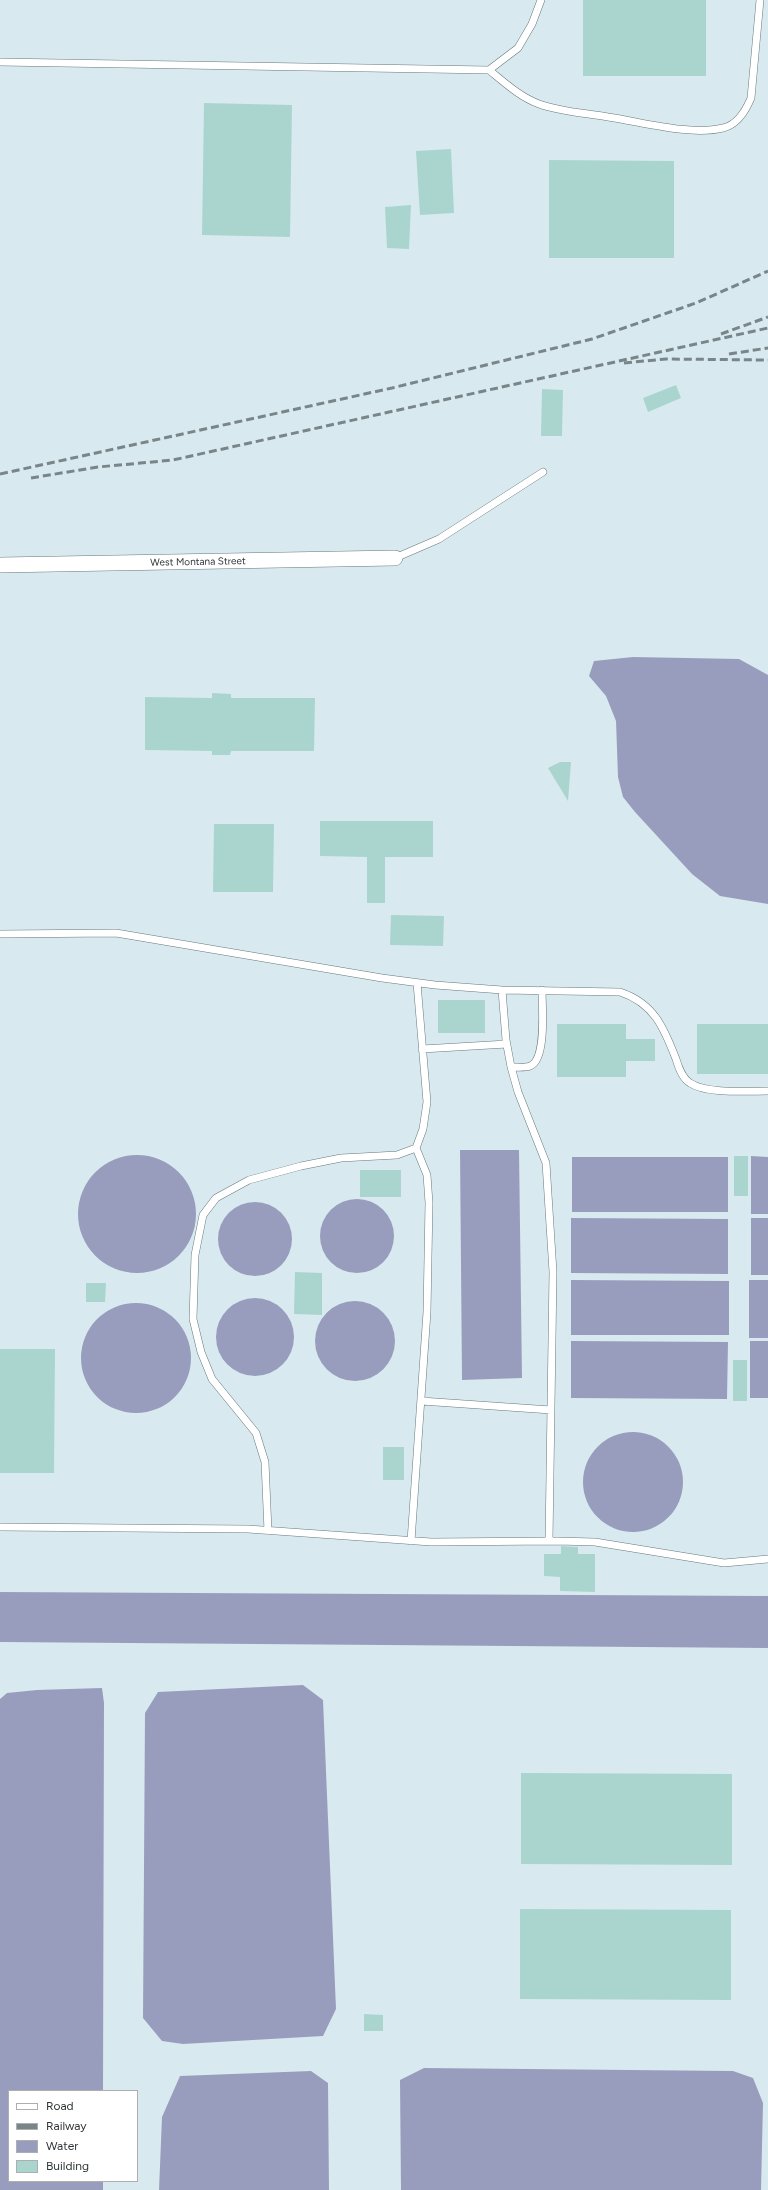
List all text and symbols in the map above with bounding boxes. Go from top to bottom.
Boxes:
street label: West Montana Street [150,555,246,569]
legend [8,2090,138,2182]
text: Road [46,2099,74,2113]
text: Railway [46,2119,87,2133]
text: Water [46,2139,78,2153]
text: Building [46,2159,89,2173]

